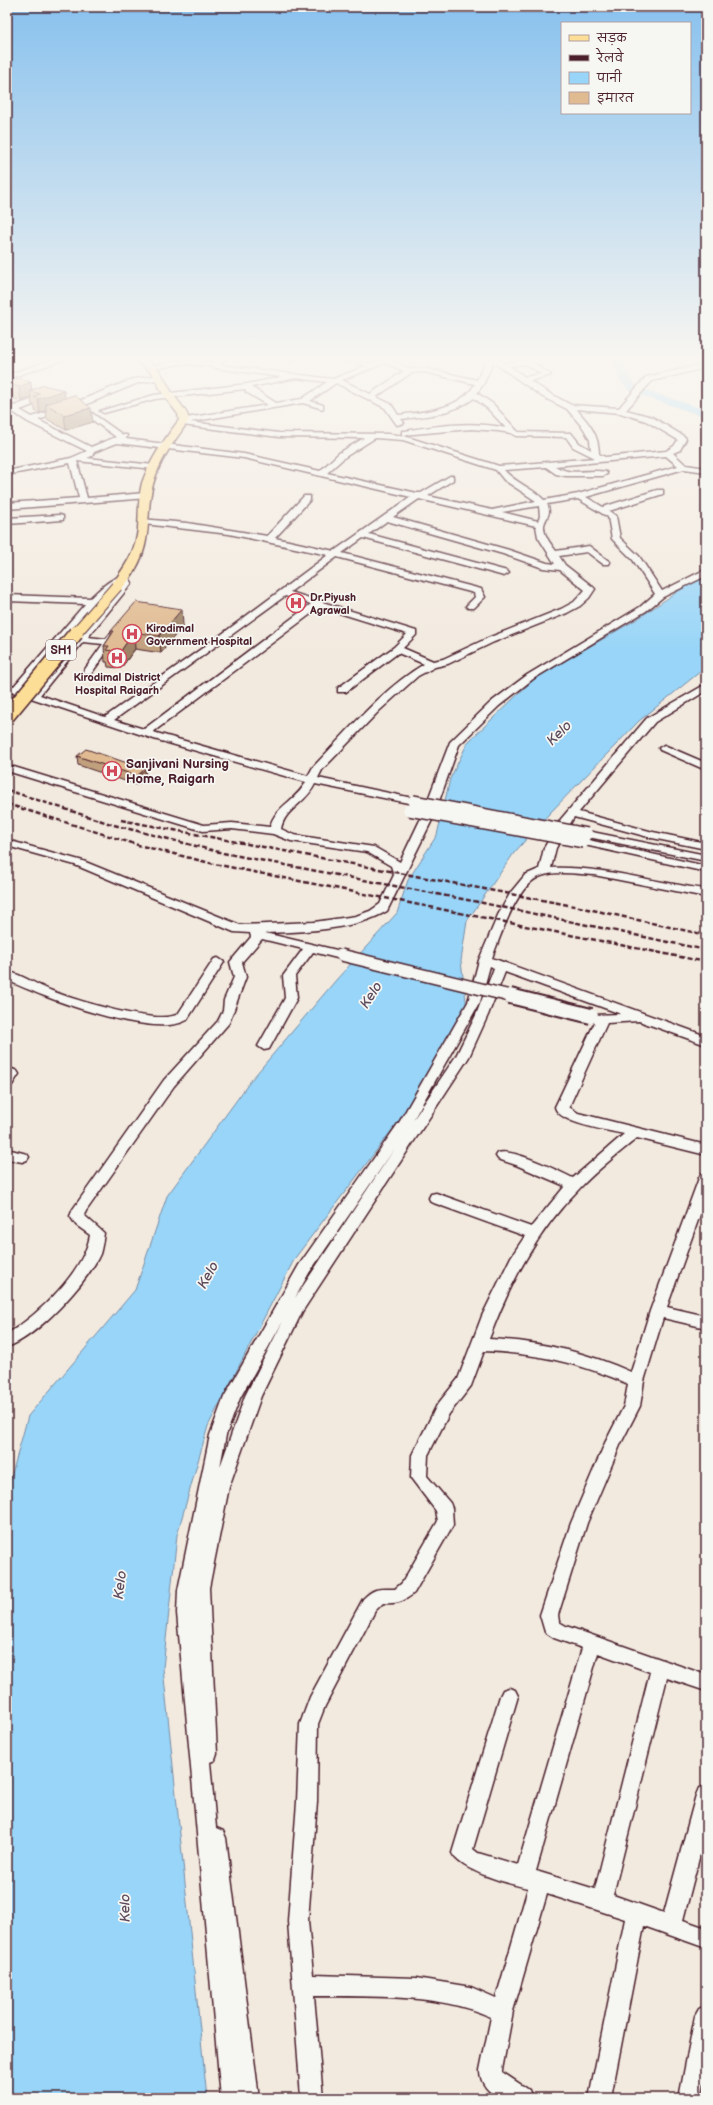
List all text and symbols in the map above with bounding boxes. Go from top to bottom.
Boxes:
legend [561,22,691,114]
text: सड़क [596,31,628,46]
text: रेलवे [595,47,624,66]
text: पानी [596,69,622,86]
text: इमारत [597,91,635,106]
place label: Dr.Piyush Agrawal [309,591,356,617]
hospital icon: Dr.Piyush Agrawal [285,592,307,614]
place label: Kirodimal Government Hospital [146,622,252,648]
hospital icon: Kirodimal Government Hospital [121,623,143,645]
road number: SH1 [46,640,76,660]
hospital icon: Kirodimal District Hospital Raigarh [106,647,128,669]
place label: Kirodimal District Hospital Raigarh [73,671,161,697]
water label: Kelo [543,717,575,749]
place label: Sanjivani Nursing Home, Raigarh [126,756,229,787]
hospital icon: Sanjivani Nursing Home, Raigarh [101,760,123,782]
water label: Kelo [356,978,386,1012]
water label: Kelo [194,1258,222,1292]
water label: Kelo [110,1570,130,1600]
water label: Kelo [116,1894,134,1922]

